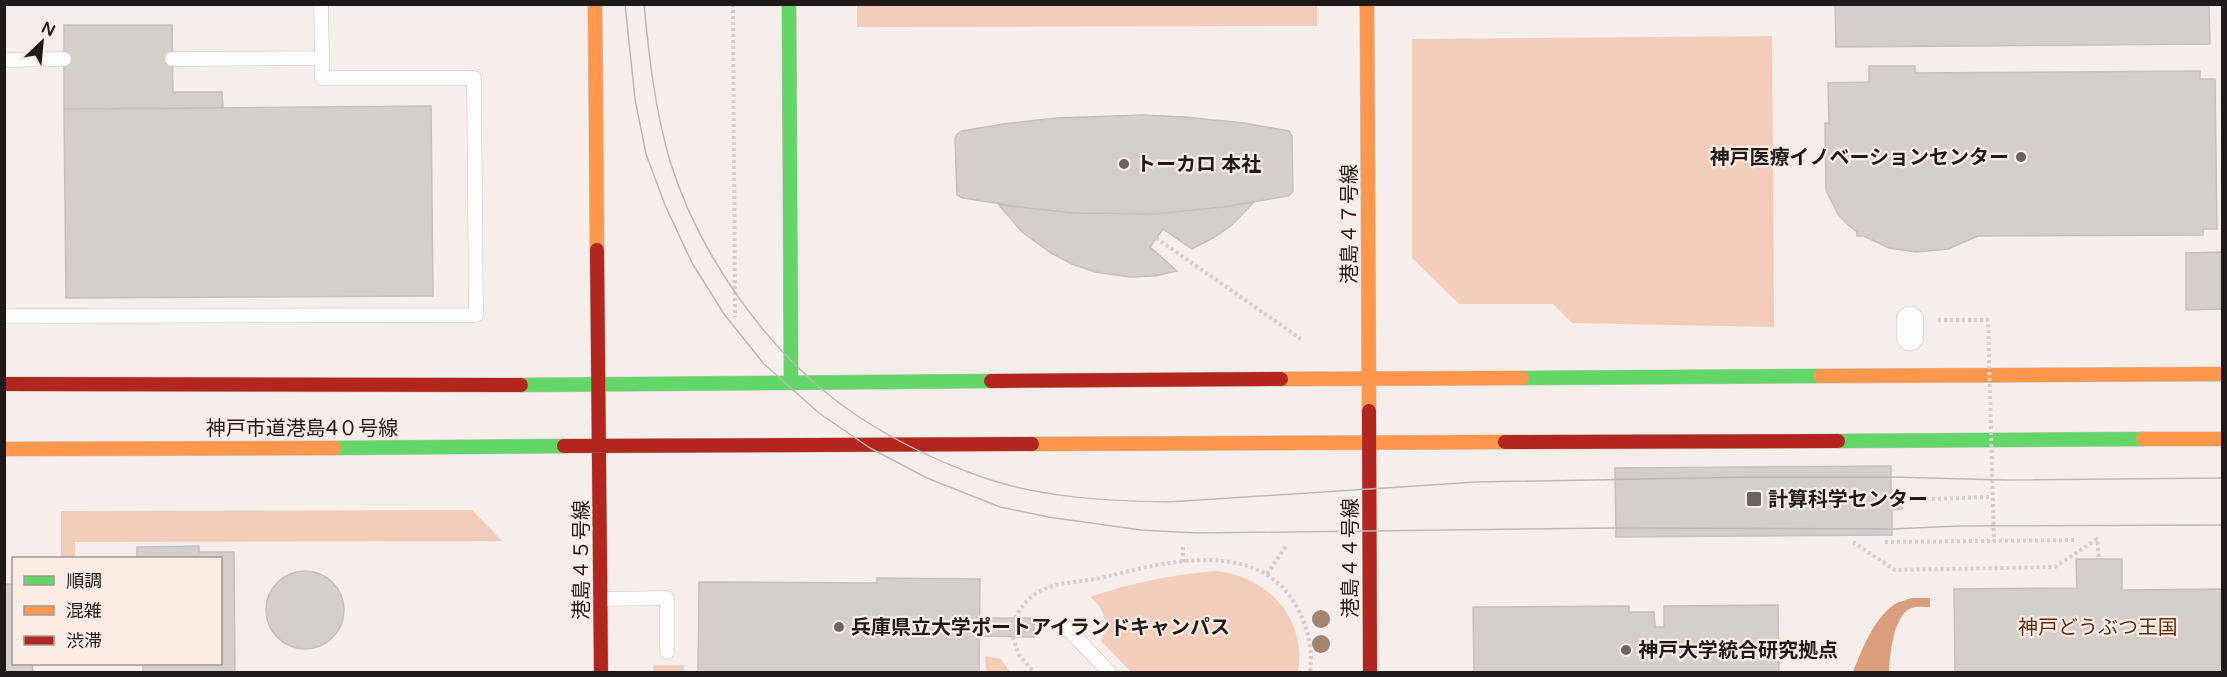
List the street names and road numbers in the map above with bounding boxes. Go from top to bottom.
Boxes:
street label: 港島４７号線 [1338,164,1362,284]
street label: 神戸市道港島4０号線 [206,417,398,441]
street label: 港島４４号線 [1339,498,1363,618]
street label: 港島４５号線 [570,500,594,620]

